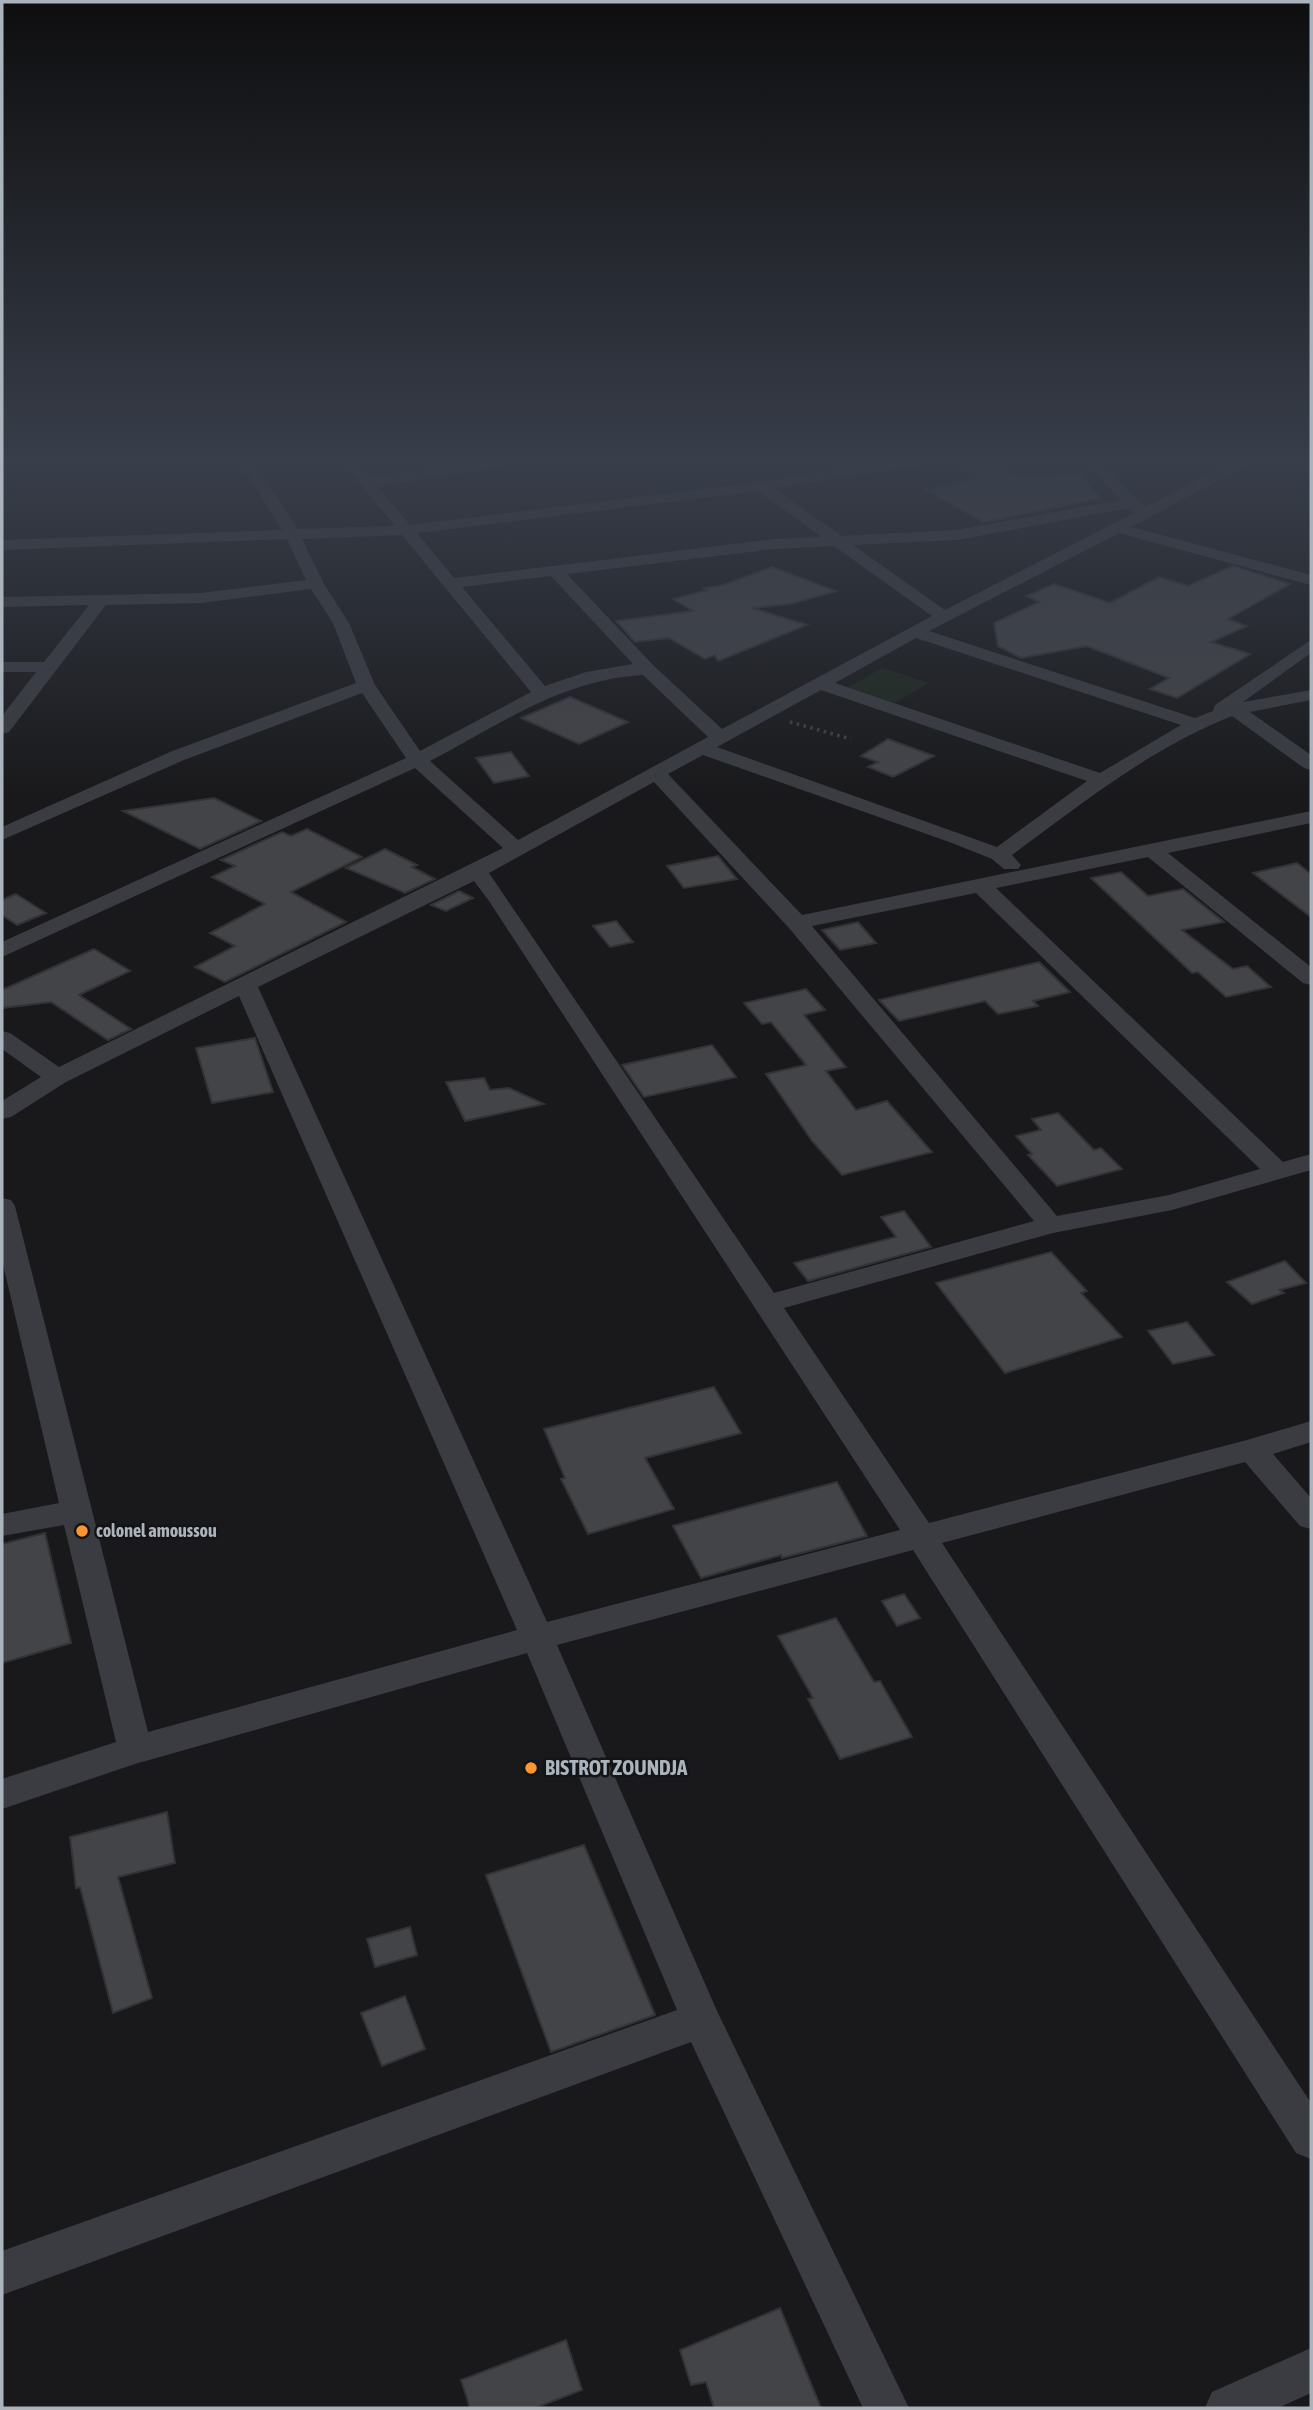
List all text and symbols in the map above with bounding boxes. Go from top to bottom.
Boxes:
place label: colonel amoussou [96,1520,217,1541]
marker: colonel amoussou [74,1523,90,1539]
place label: BISTROT ZOUNDJA [545,1755,688,1779]
marker: BISTROT ZOUNDJA [523,1760,539,1776]

